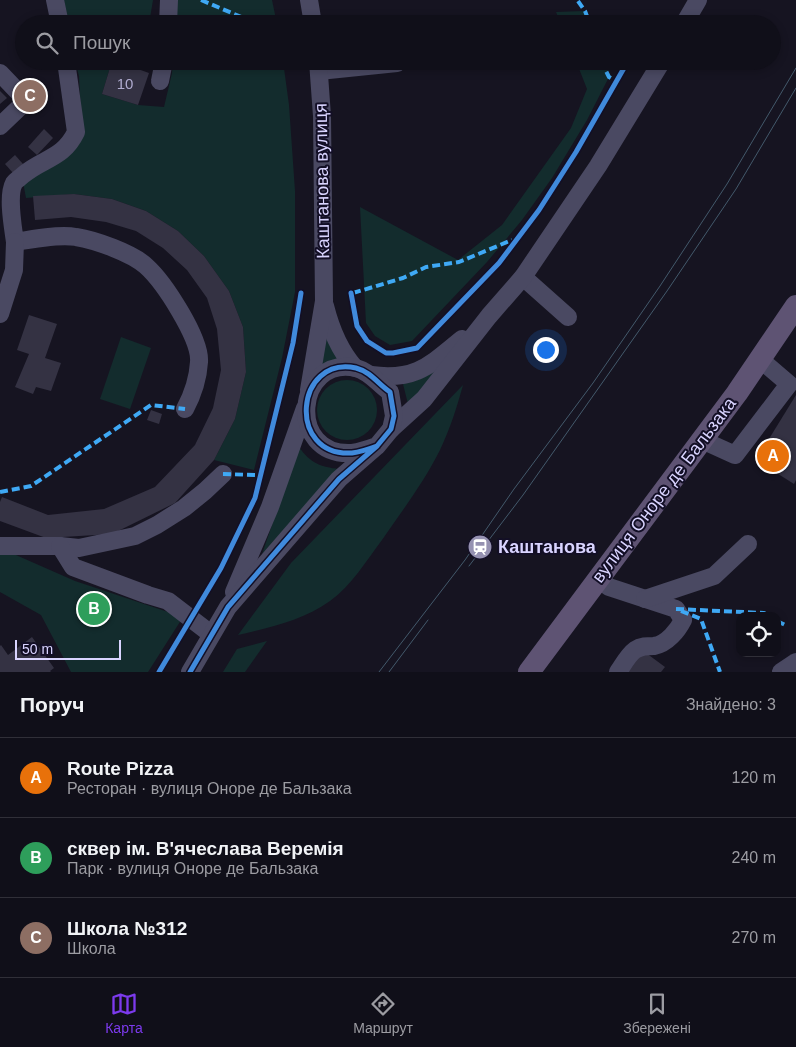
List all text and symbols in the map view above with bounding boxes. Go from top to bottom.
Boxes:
search box [15,15,781,70]
icon: search [33,29,61,57]
text: Пошук [73,32,130,53]
house number: 10 [117,75,133,92]
pin: C [14,77,46,115]
street label: Каштанова вулиця [311,103,333,259]
your location [533,337,559,363]
street label: вулиця Оноре де Бальзака [588,393,741,586]
pin: A [757,437,789,475]
station icon: Каштанова [467,534,493,560]
place label: Каштанова [498,537,597,557]
pin: B [78,590,110,628]
map controls [736,612,781,657]
button: locate [736,612,781,657]
scale bar [15,637,121,660]
text: 50 m [22,641,53,657]
text: Поруч [20,693,84,716]
text: Знайдено: 3 [686,696,776,713]
text: Route Pizza [67,758,174,779]
text: A [30,769,42,786]
text: 120 m [732,769,776,786]
text: Ресторан · вулиця Оноре де Бальзака [67,780,352,797]
text: сквер ім. В'ячеслава Веремія [67,838,344,859]
text: B [30,849,42,866]
text: 240 m [732,849,776,866]
text: Парк · вулиця Оноре де Бальзака [67,860,319,877]
text: Школа №312 [67,918,187,939]
text: C [30,929,42,946]
text: 270 m [732,929,776,946]
text: Школа [67,940,116,957]
tab: Карта [105,990,143,1036]
tab: Маршрут [353,990,413,1036]
tab: Збережені [623,990,691,1036]

